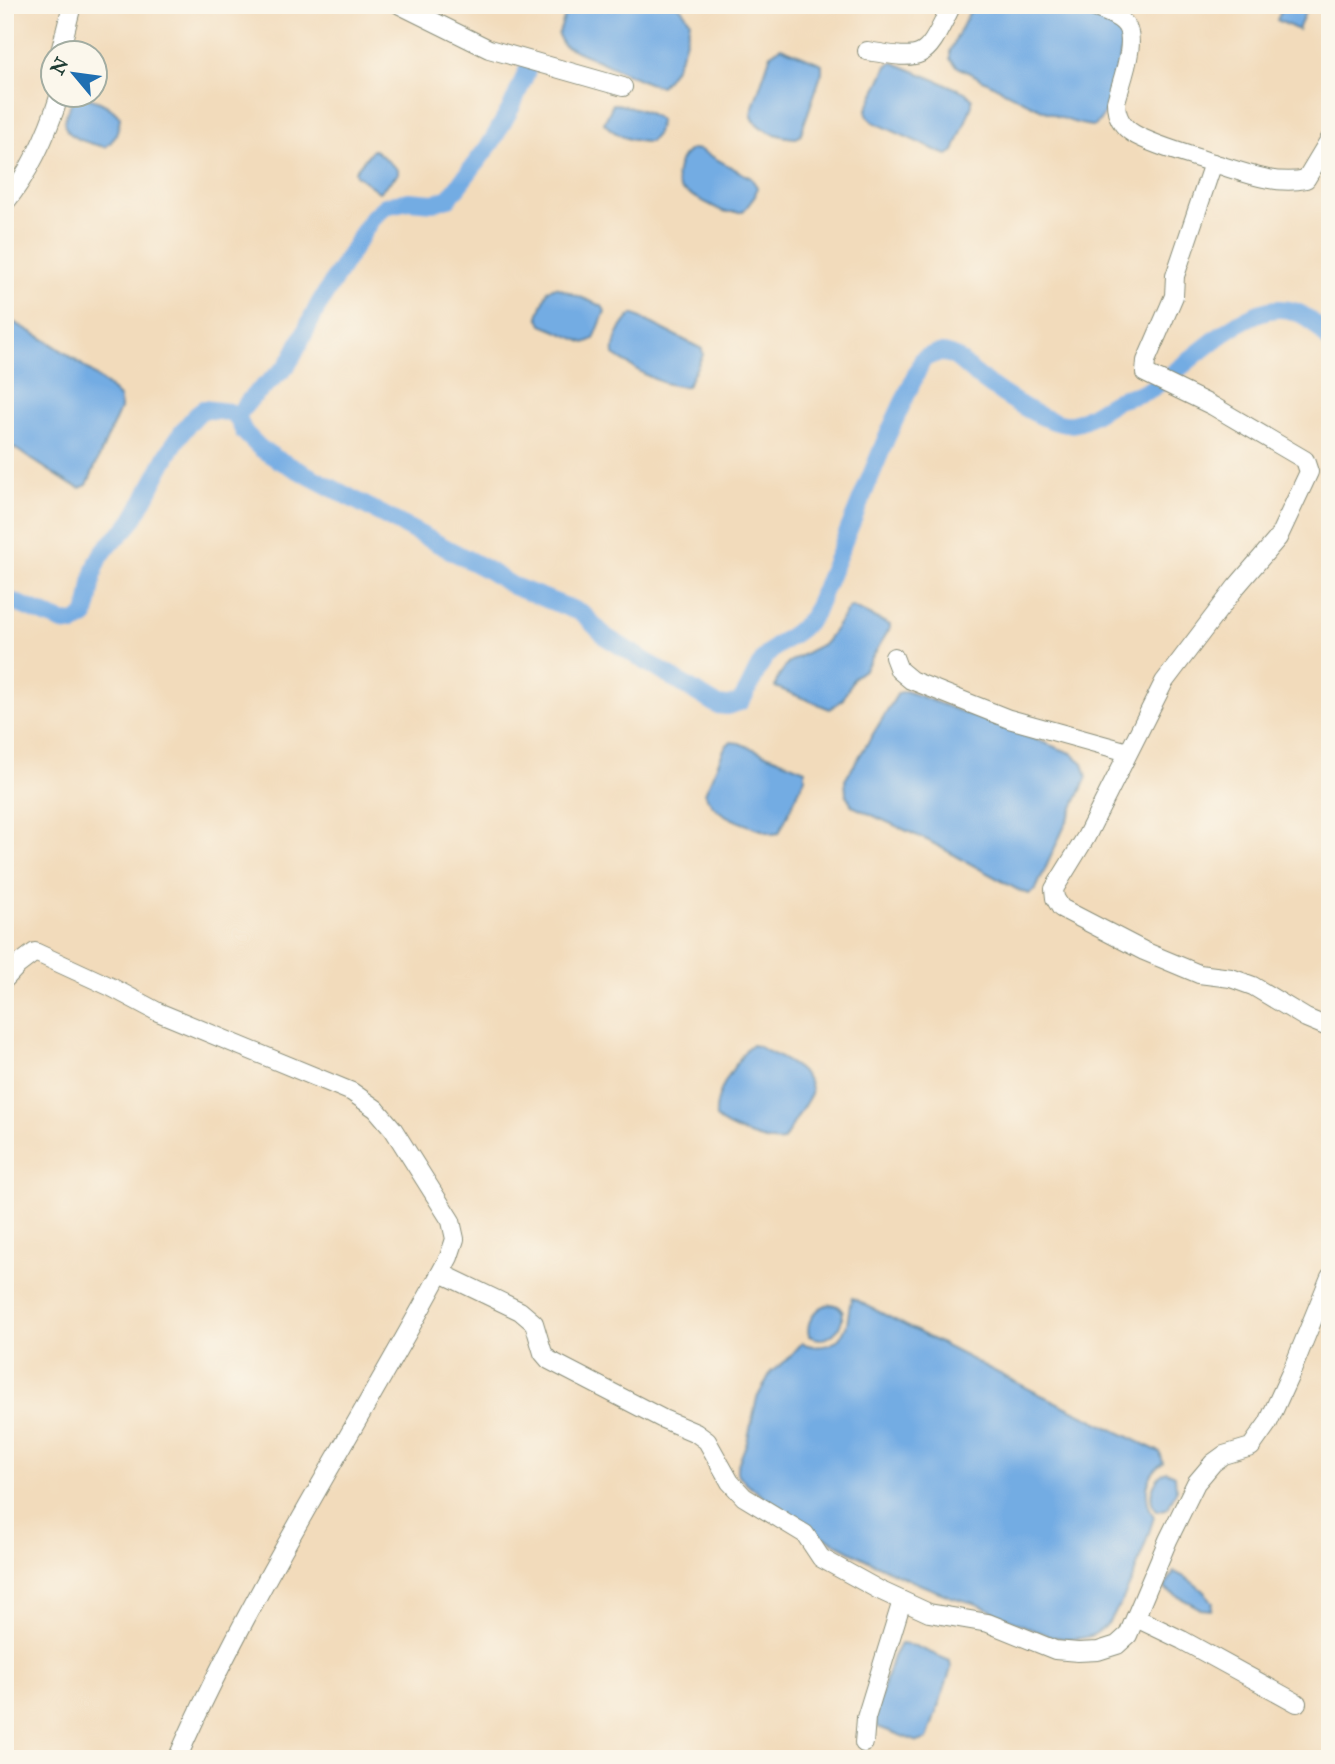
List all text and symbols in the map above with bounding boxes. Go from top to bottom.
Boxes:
north arrow [38,38,108,108]
text: N [46,53,74,79]

